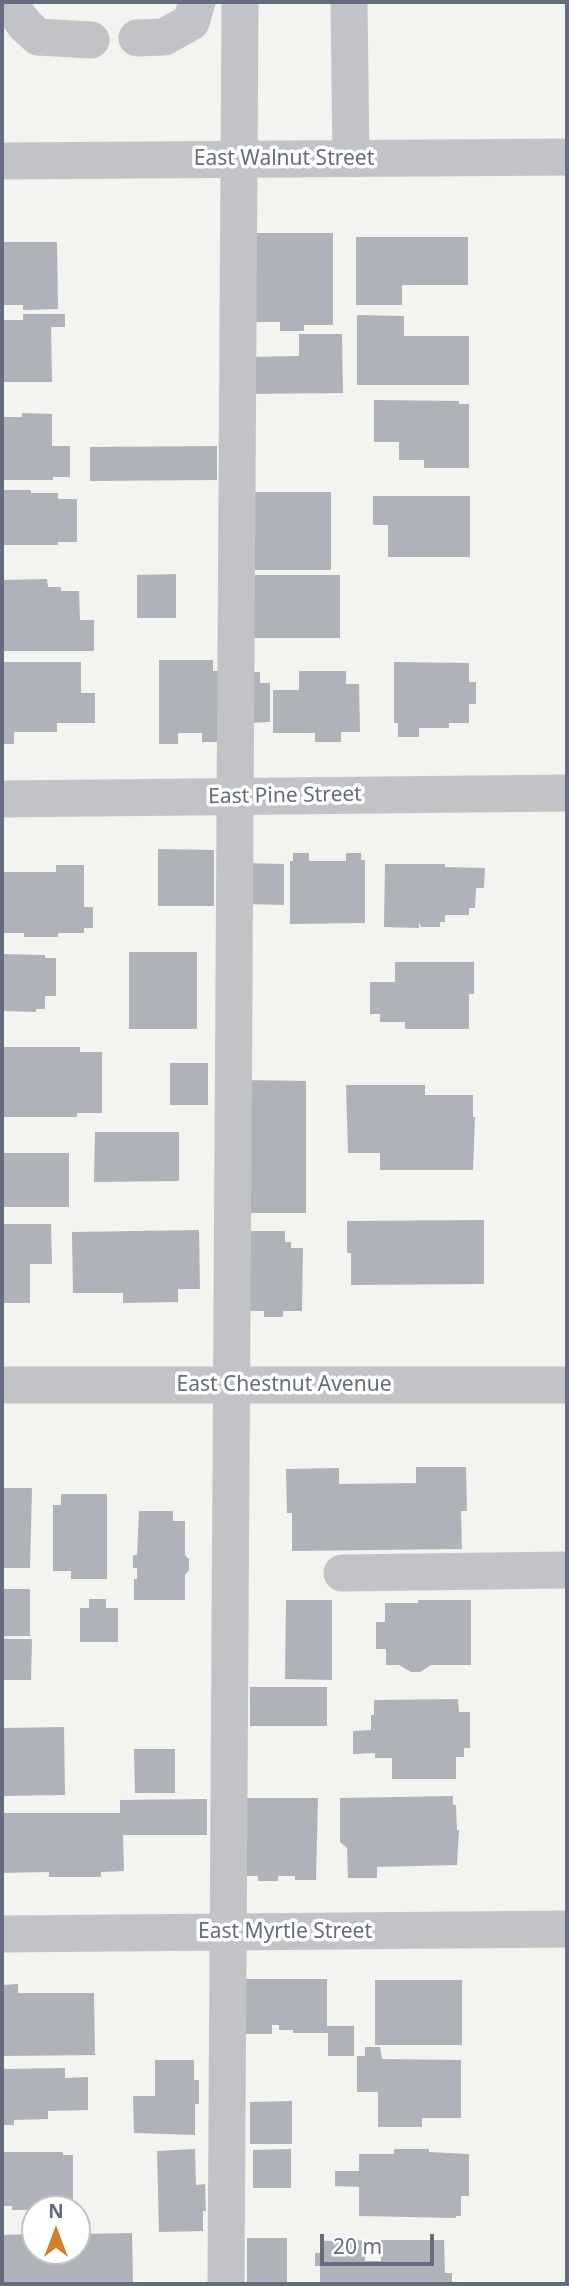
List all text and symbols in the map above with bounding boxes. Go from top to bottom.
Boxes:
street label: East Walnut Street [194,146,374,172]
street label: East Pine Street [208,782,362,810]
street label: East Chestnut Avenue [176,1372,392,1398]
street label: East Myrtle Street [198,1919,372,1945]
north arrow [21,2195,91,2265]
text: N [48,2198,64,2224]
scale bar [324,2220,438,2264]
text: 20 m [333,2232,382,2260]

